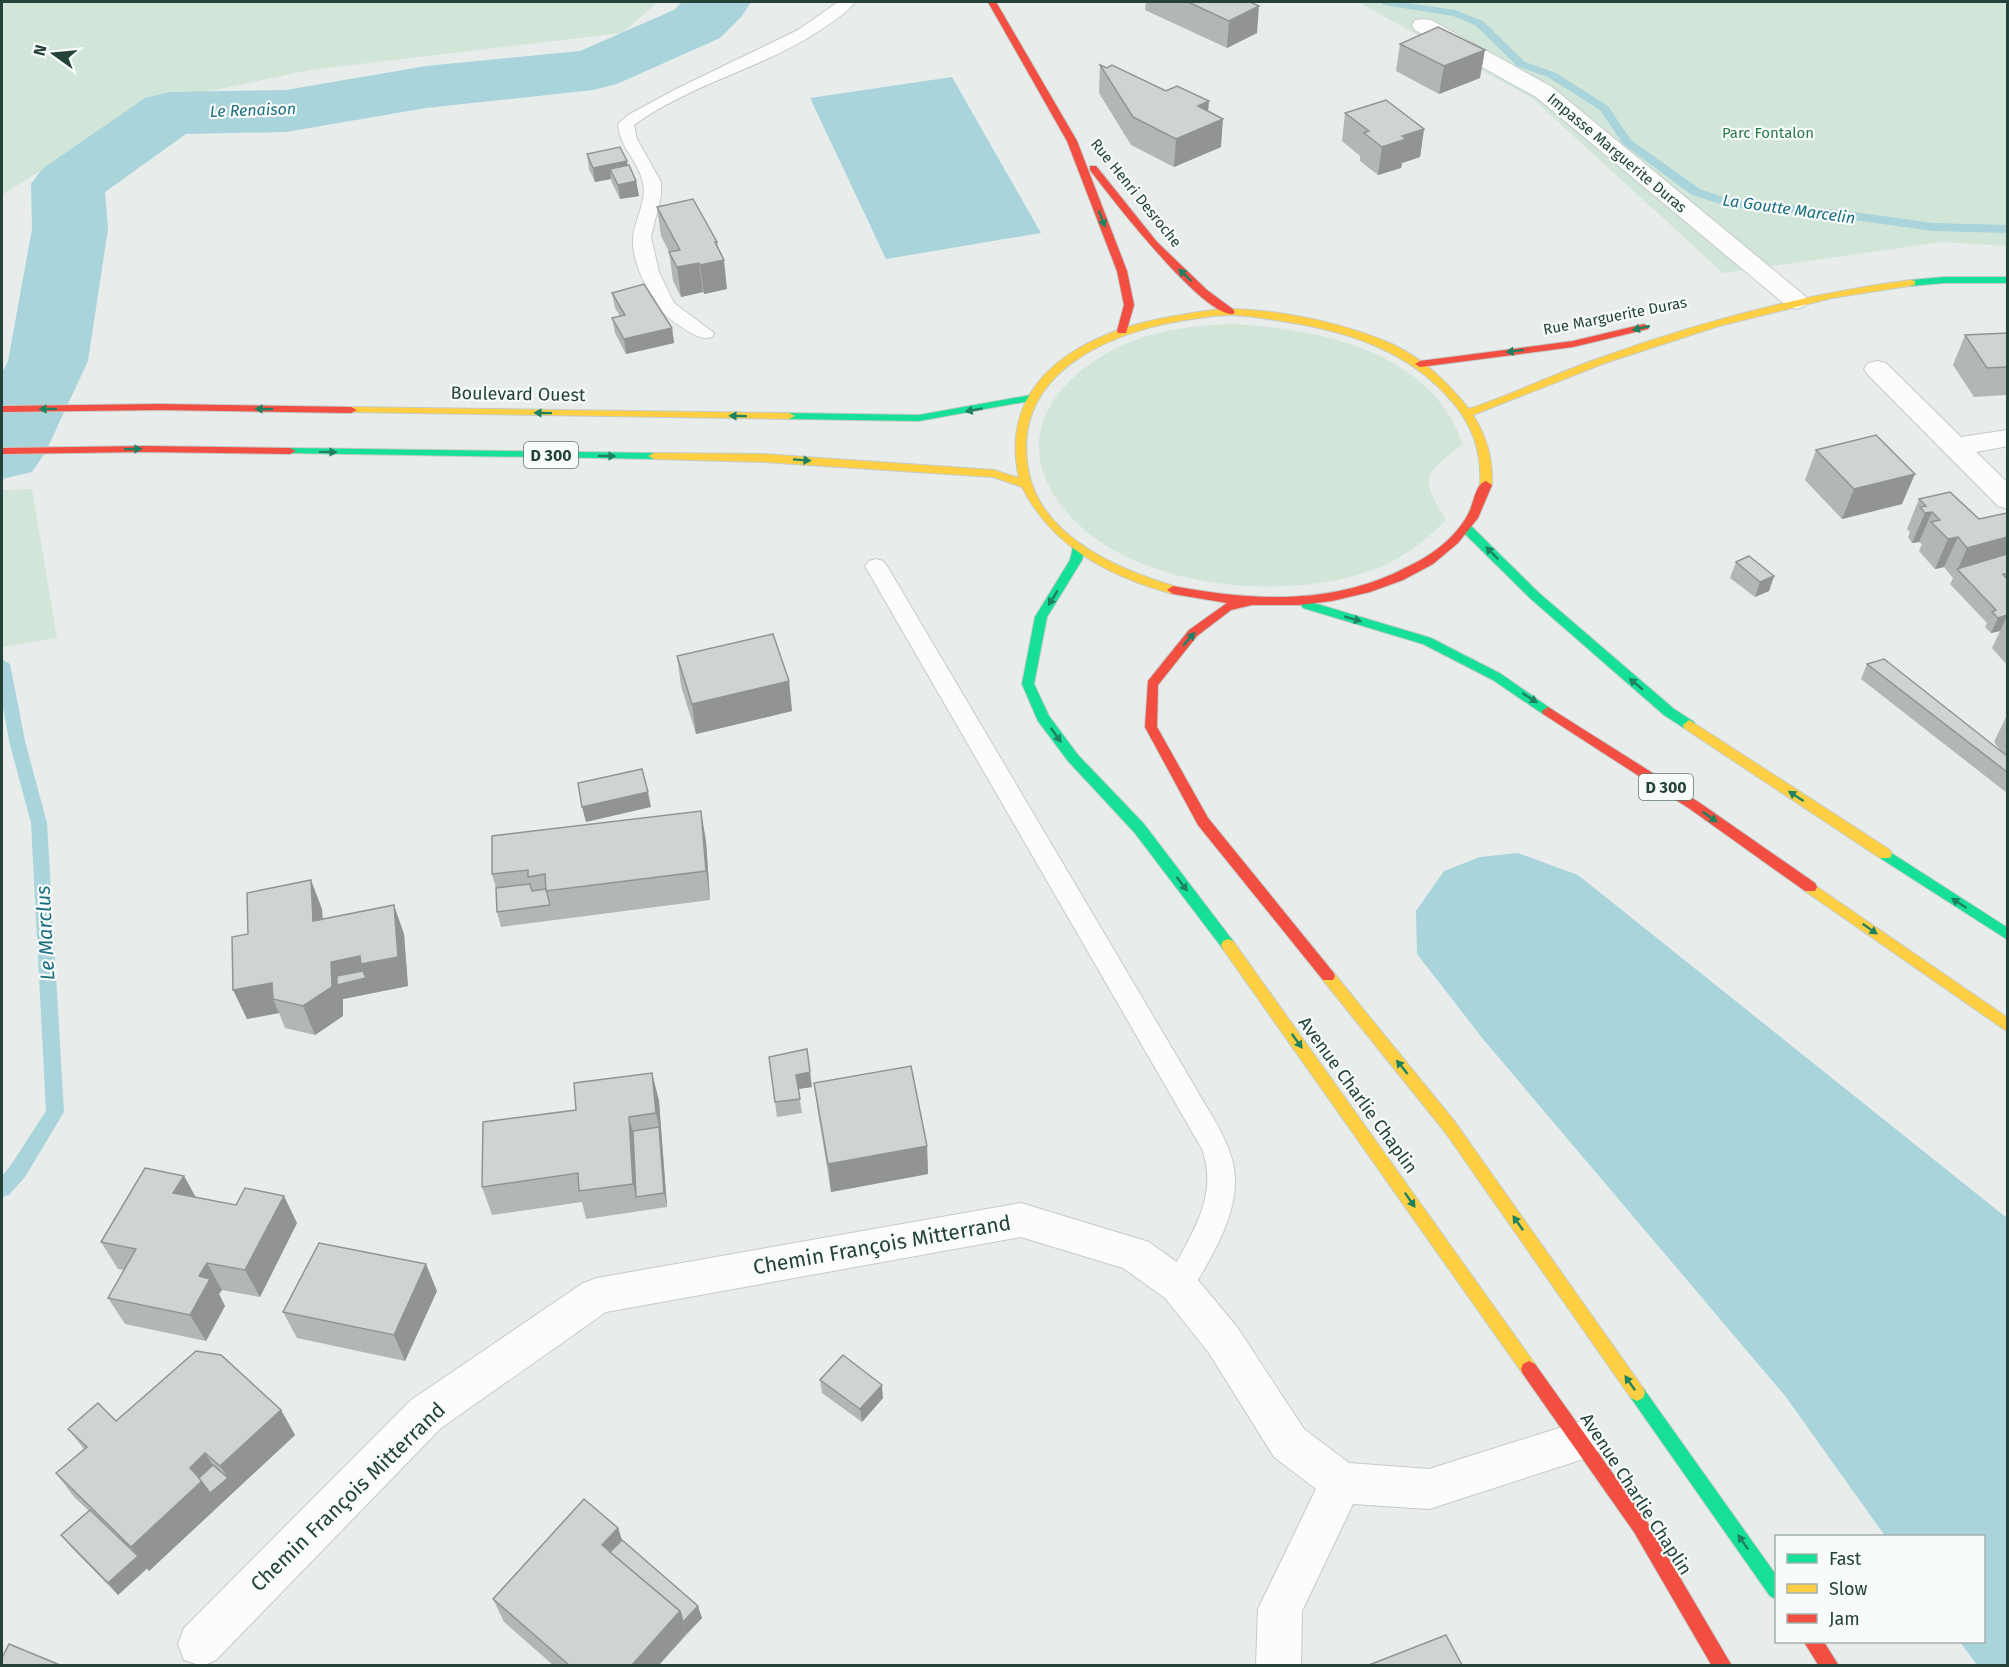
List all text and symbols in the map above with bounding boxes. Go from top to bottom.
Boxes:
north arrow [24,24,84,84]
text: N [29,43,51,58]
street label: Impasse Marguerite Duras [1544,90,1690,216]
water label: Le Renaison [210,99,296,121]
park label: Parc Fontalon [1722,124,1814,142]
street label: Rue Henri Desroche [1087,135,1185,251]
water label: La Goutte Marcelin [1722,190,1856,228]
one-way arrow [1098,210,1108,228]
one-way arrow [1178,268,1192,282]
street label: Rue Marguerite Duras [1542,293,1688,339]
one-way arrow [1632,323,1651,333]
one-way arrow [1506,346,1525,356]
street label: Boulevard Ouest [450,382,586,406]
one-way arrow [39,404,58,414]
one-way arrow [254,404,273,414]
one-way arrow [964,406,983,415]
one-way arrow [533,408,552,418]
one-way arrow [728,411,747,420]
road number: D 300 [524,442,578,468]
one-way arrow [124,444,143,454]
one-way arrow [319,447,338,457]
one-way arrow [598,451,617,461]
one-way arrow [793,456,812,465]
one-way arrow [1485,547,1499,561]
one-way arrow [1047,590,1058,606]
one-way arrow [1344,615,1362,624]
one-way arrow [1182,631,1196,646]
one-way arrow [1628,678,1644,691]
one-way arrow [1521,692,1537,704]
one-way arrow [1050,727,1062,743]
road number: D 300 [1639,774,1693,800]
one-way arrow [1788,791,1804,802]
one-way arrow [1702,811,1718,823]
one-way arrow [1175,876,1187,891]
water label: Le Marclus [31,885,59,981]
one-way arrow [1951,897,1967,909]
one-way arrow [1861,923,1877,935]
street label: Avenue Charlie Chaplin [1294,1012,1422,1178]
one-way arrow [1291,1032,1303,1048]
one-way arrow [1395,1059,1408,1075]
one-way arrow [1404,1191,1416,1207]
street label: Chemin François Mitterrand [751,1210,1013,1280]
one-way arrow [1512,1216,1524,1232]
one-way arrow [1624,1375,1636,1391]
street label: Chemin François Mitterrand [245,1397,451,1597]
street label: Avenue Charlie Chaplin [1575,1409,1697,1579]
one-way arrow [1738,1534,1749,1550]
legend [1775,1535,1985,1643]
text: Fast [1829,1548,1862,1570]
text: Slow [1829,1578,1868,1600]
text: Jam [1829,1608,1860,1630]

